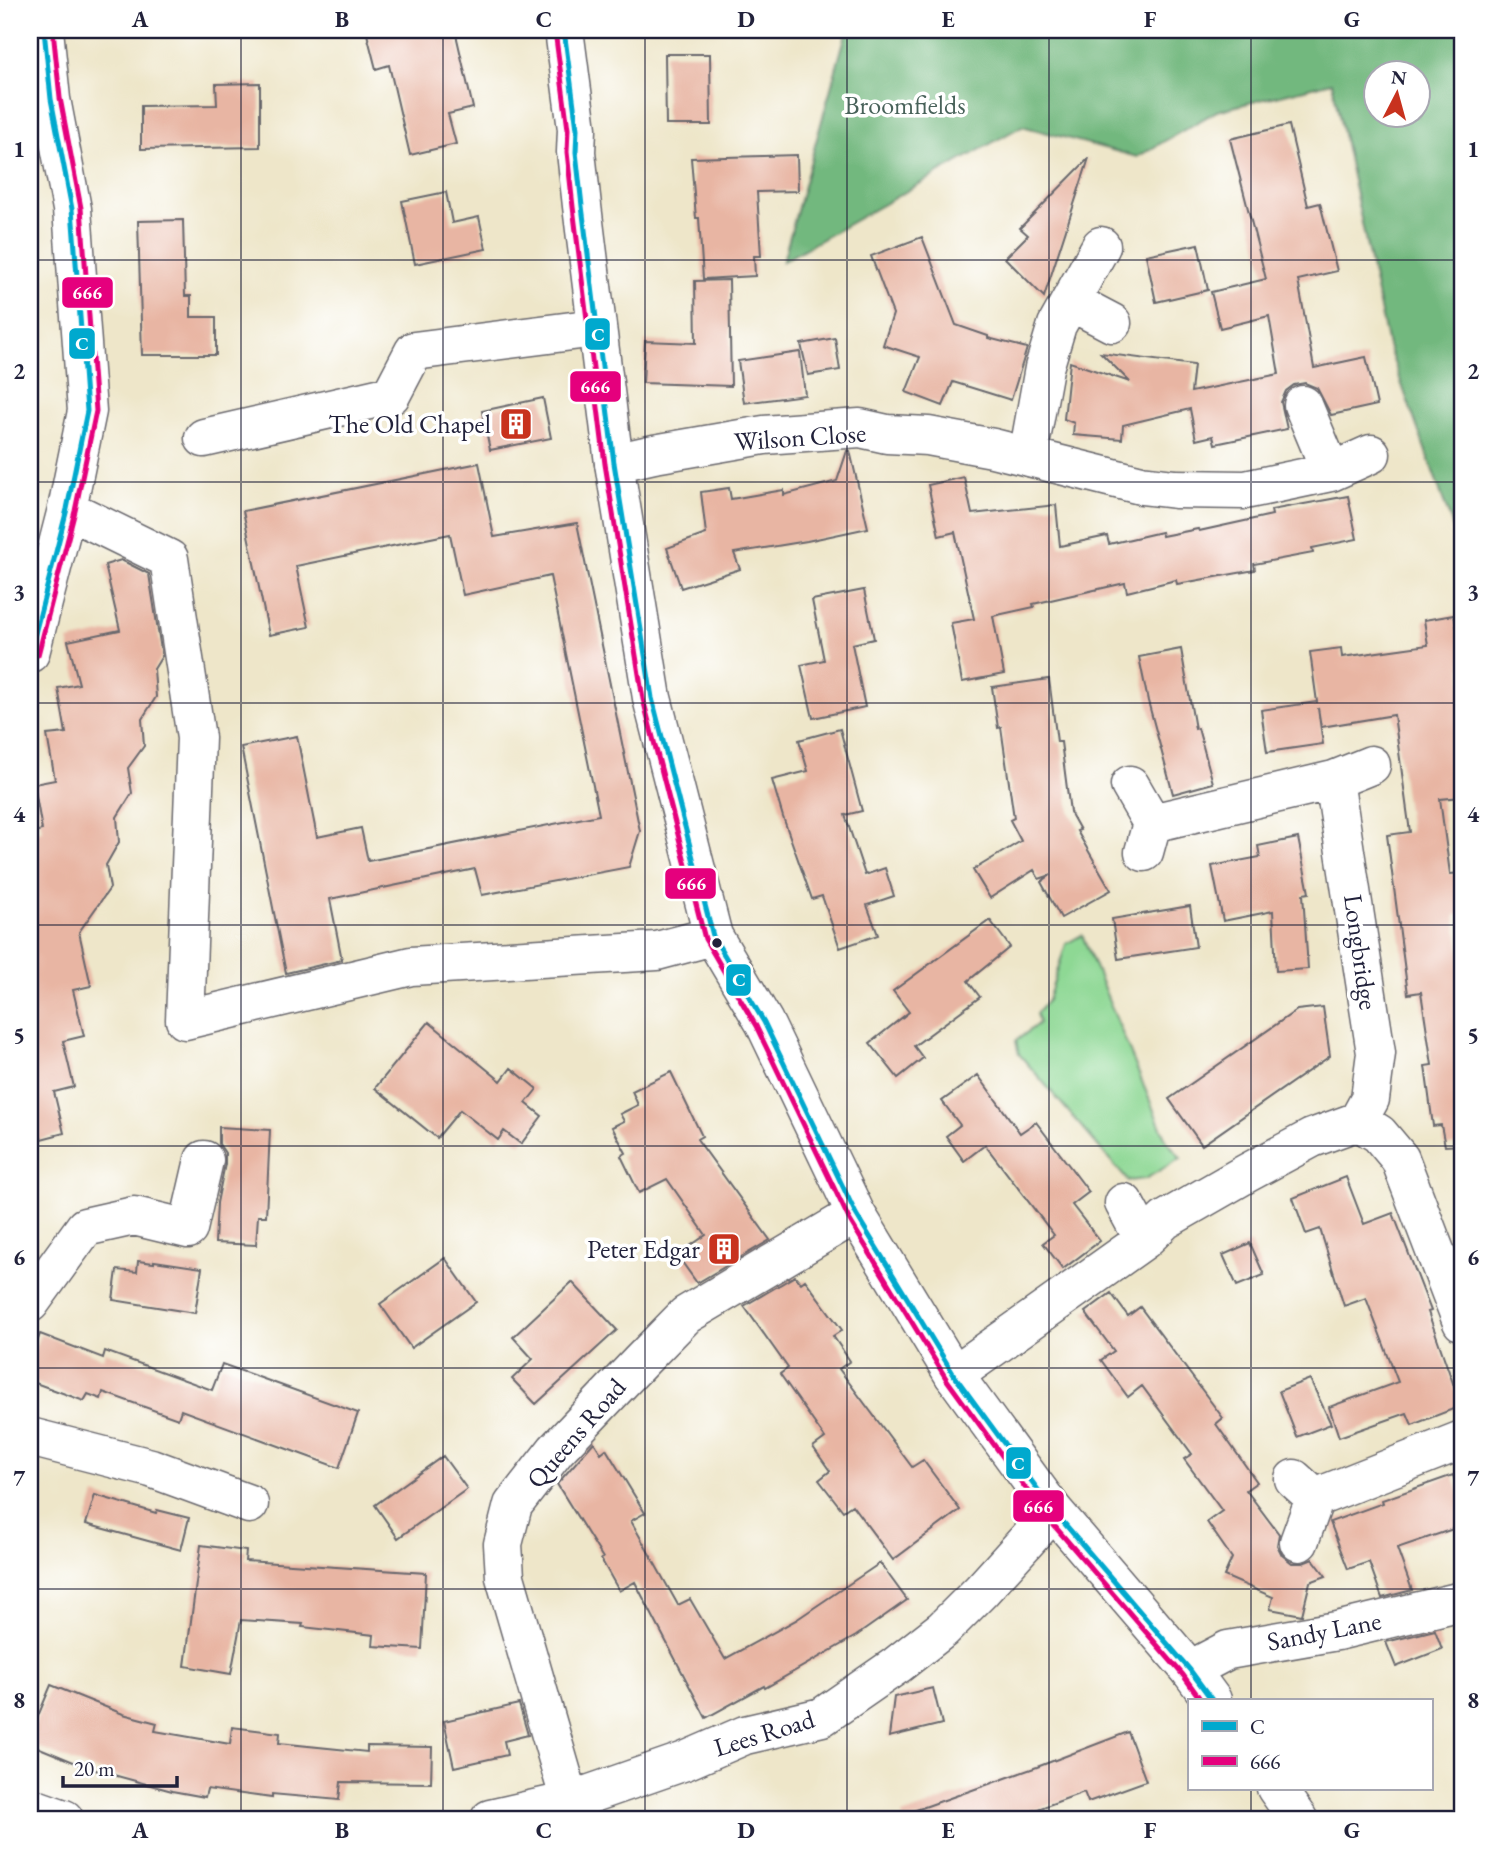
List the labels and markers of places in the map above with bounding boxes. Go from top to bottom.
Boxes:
building icon: The Old Chapel [497,405,535,443]
place label: The Old Chapel [328,407,491,441]
unlabelled marker [710,936,724,950]
building icon: Peter Edgar [705,1230,743,1268]
place label: Peter Edgar [587,1232,700,1266]

